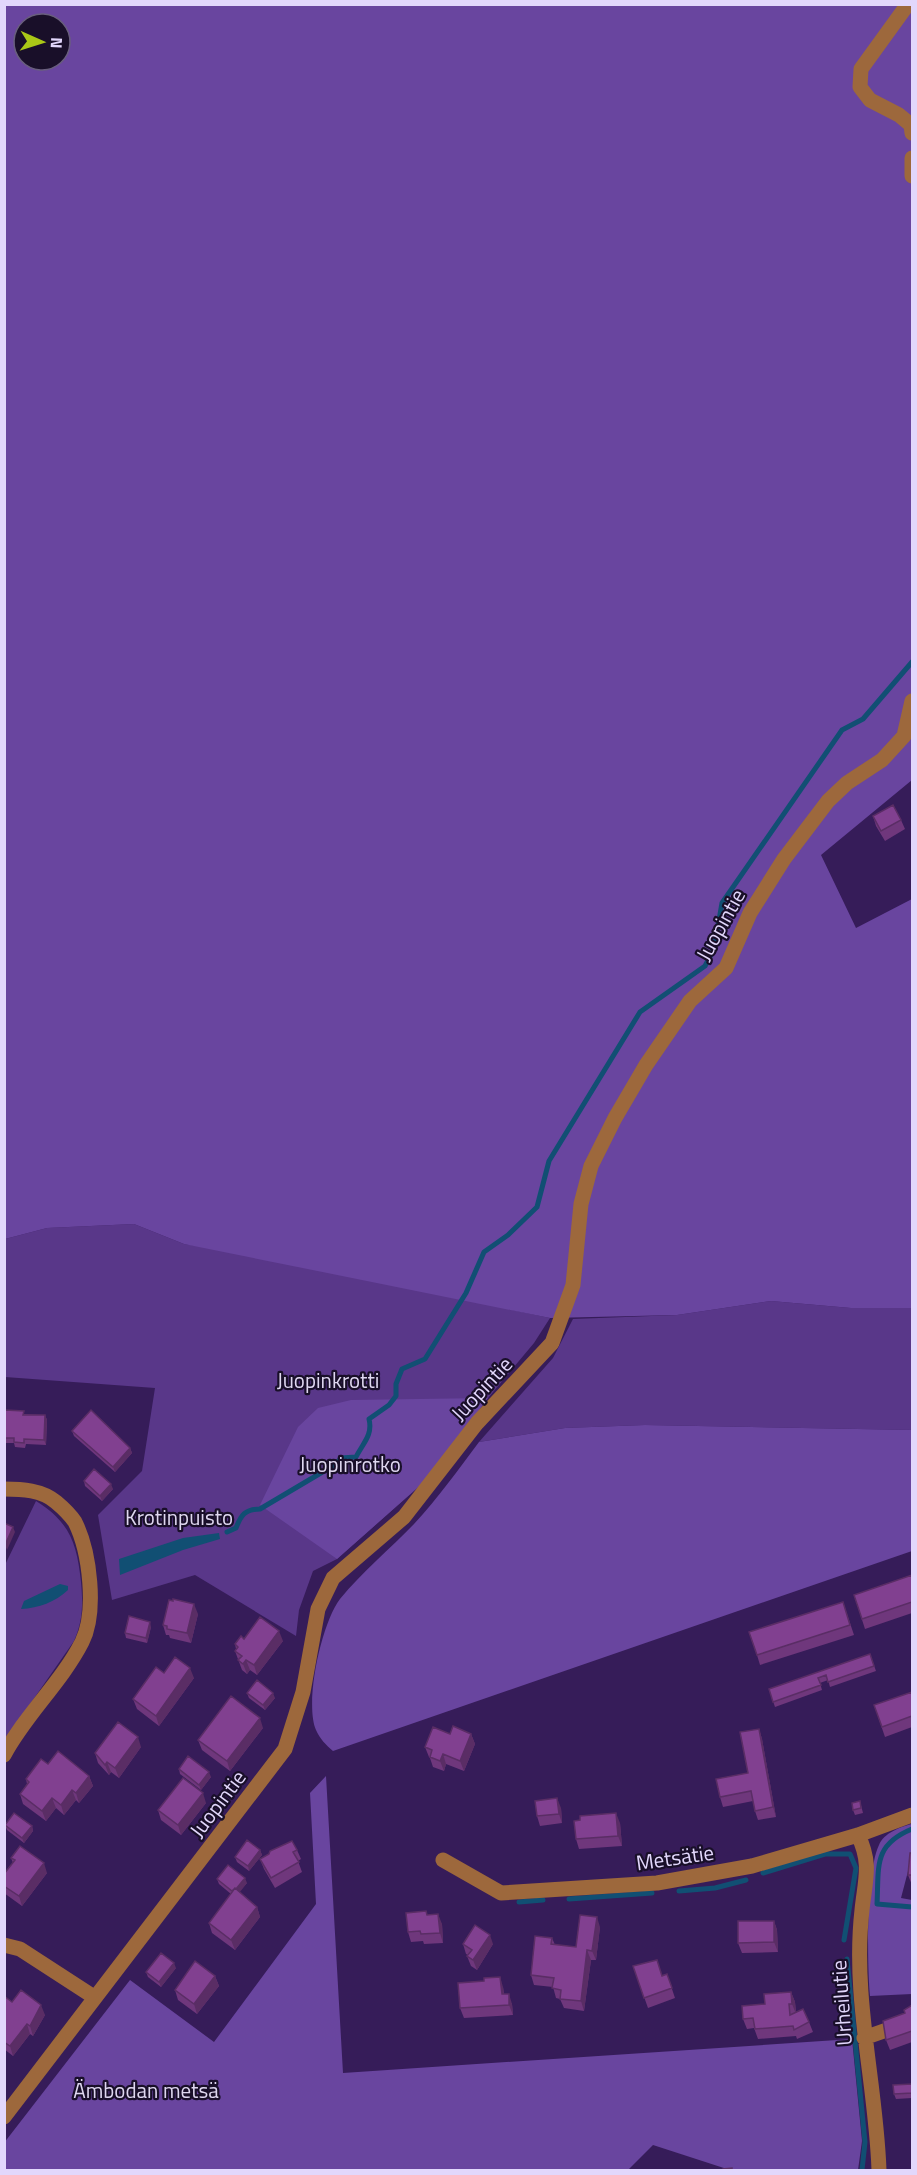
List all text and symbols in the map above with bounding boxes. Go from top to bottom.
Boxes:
north arrow [12,12,72,72]
text: N [45,37,69,49]
street label: Juopintie [687,883,753,966]
street label: Juopintie [443,1349,519,1428]
park label: Juopinkrotti [277,1364,379,1396]
park label: Juopinrotko [299,1448,401,1480]
park label: Krotinpuisto [125,1501,233,1533]
street label: Juopintie [181,1763,253,1844]
street label: Metsätie [634,1836,716,1878]
street label: Urheilutie [822,1959,860,2047]
park label: Ämbodan metsä [73,2074,219,2106]

